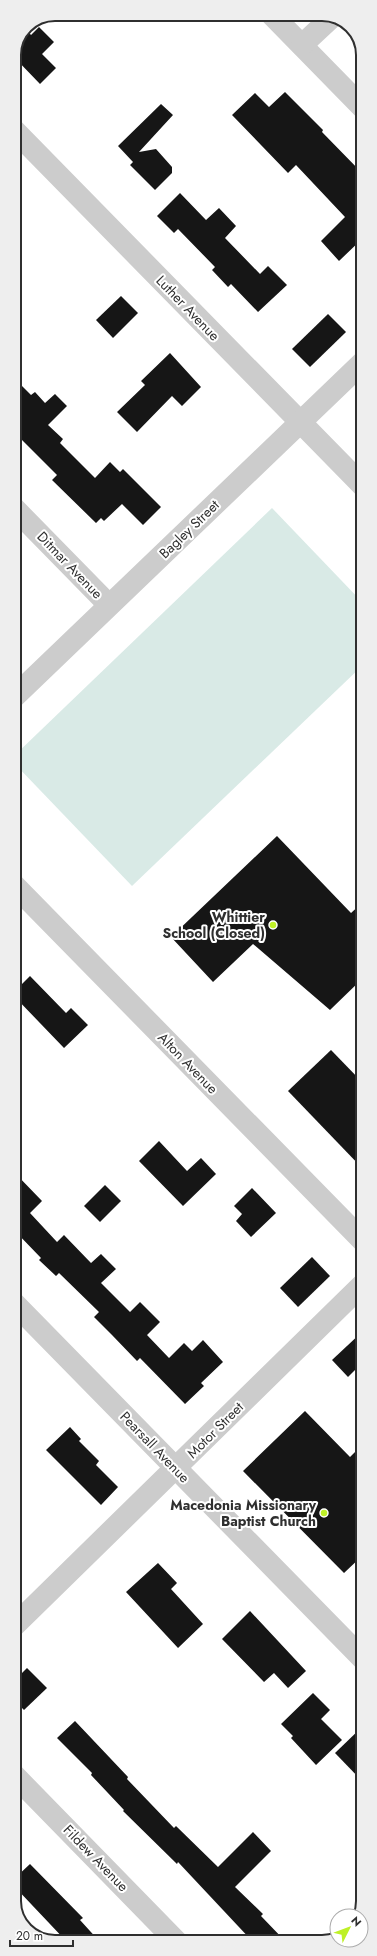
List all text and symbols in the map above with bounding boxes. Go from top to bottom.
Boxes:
street label: Luther Avenue [152,271,224,345]
street label: Bagley Street [155,495,224,563]
street label: Ditmar Avenue [33,527,107,603]
place label: Whittier School (Closed) [162,907,265,943]
marker: Whittier School (Closed) [268,920,278,930]
street label: Alton Avenue [153,1028,223,1098]
street label: Motor Street [182,1397,248,1463]
street label: Pearsall Avenue [116,1407,194,1487]
place label: Macedonia Missionary Baptist Church [170,1495,317,1531]
marker: Macedonia Missionary Baptist Church [319,1508,329,1518]
street label: Fildew Avenue [59,1820,133,1896]
north arrow [329,1908,369,1948]
text: N [348,1913,365,1930]
scale bar [10,1922,73,1948]
text: 20 m [16,1927,43,1945]

